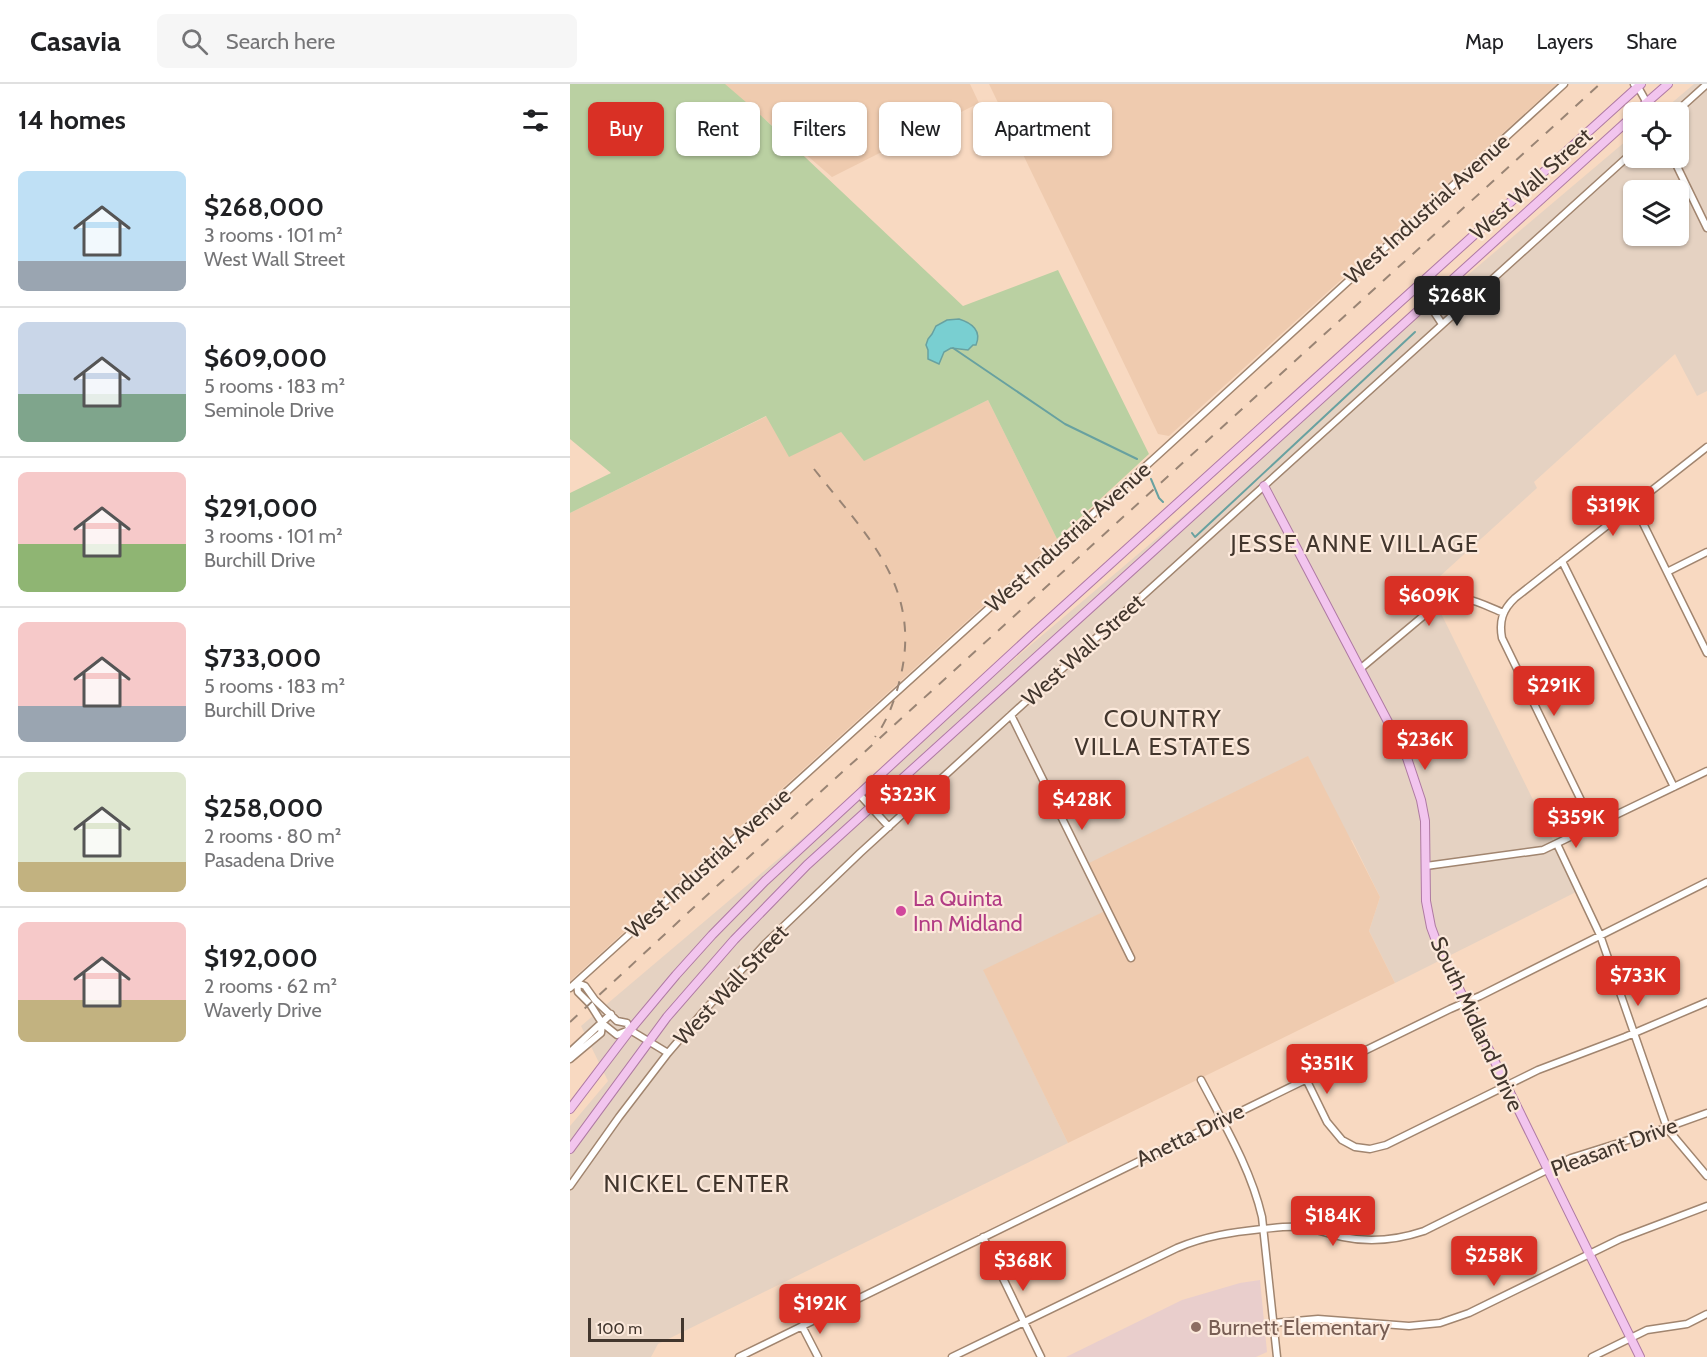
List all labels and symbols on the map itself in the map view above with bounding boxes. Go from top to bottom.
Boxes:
street label: West Wall Street [1464,122,1598,246]
street label: West Industrial Avenue [1339,128,1515,290]
pin: $268K [1415,276,1499,327]
street label: West Industrial Avenue [980,456,1156,618]
pin: $319K [1571,486,1655,537]
district label: JESSE ANNE VILLAGE [1229,529,1480,558]
pin: $609K [1387,576,1471,627]
street label: West Wall Street [1016,588,1150,712]
pin: $291K [1512,666,1596,717]
district label: COUNTRY VILLA ESTATES [1075,704,1251,761]
pin: $236K [1383,720,1467,771]
pin: $323K [866,775,950,826]
pin: $428K [1040,780,1124,831]
street label: West Industrial Avenue [620,782,796,944]
pin: $359K [1534,798,1618,849]
place label: La Quinta Inn Midland [913,885,1023,937]
marker: La Quinta Inn Midland [894,904,908,918]
street label: West Wall Street [668,919,794,1051]
street label: South Midland Drive [1425,932,1529,1116]
pin: $733K [1596,956,1680,1007]
pin: $351K [1285,1044,1369,1095]
street label: Anetta Drive [1132,1097,1248,1173]
street label: Pleasant Drive [1547,1112,1681,1182]
district label: NICKEL CENTER [603,1169,791,1198]
pin: $184K [1291,1196,1375,1247]
pin: $258K [1452,1236,1536,1287]
pin: $368K [981,1241,1065,1292]
pin: $192K [778,1284,862,1335]
place label: Burnett Elementary [1208,1314,1390,1341]
scale bar [588,1315,684,1342]
marker: Burnett Elementary [1189,1320,1203,1334]

